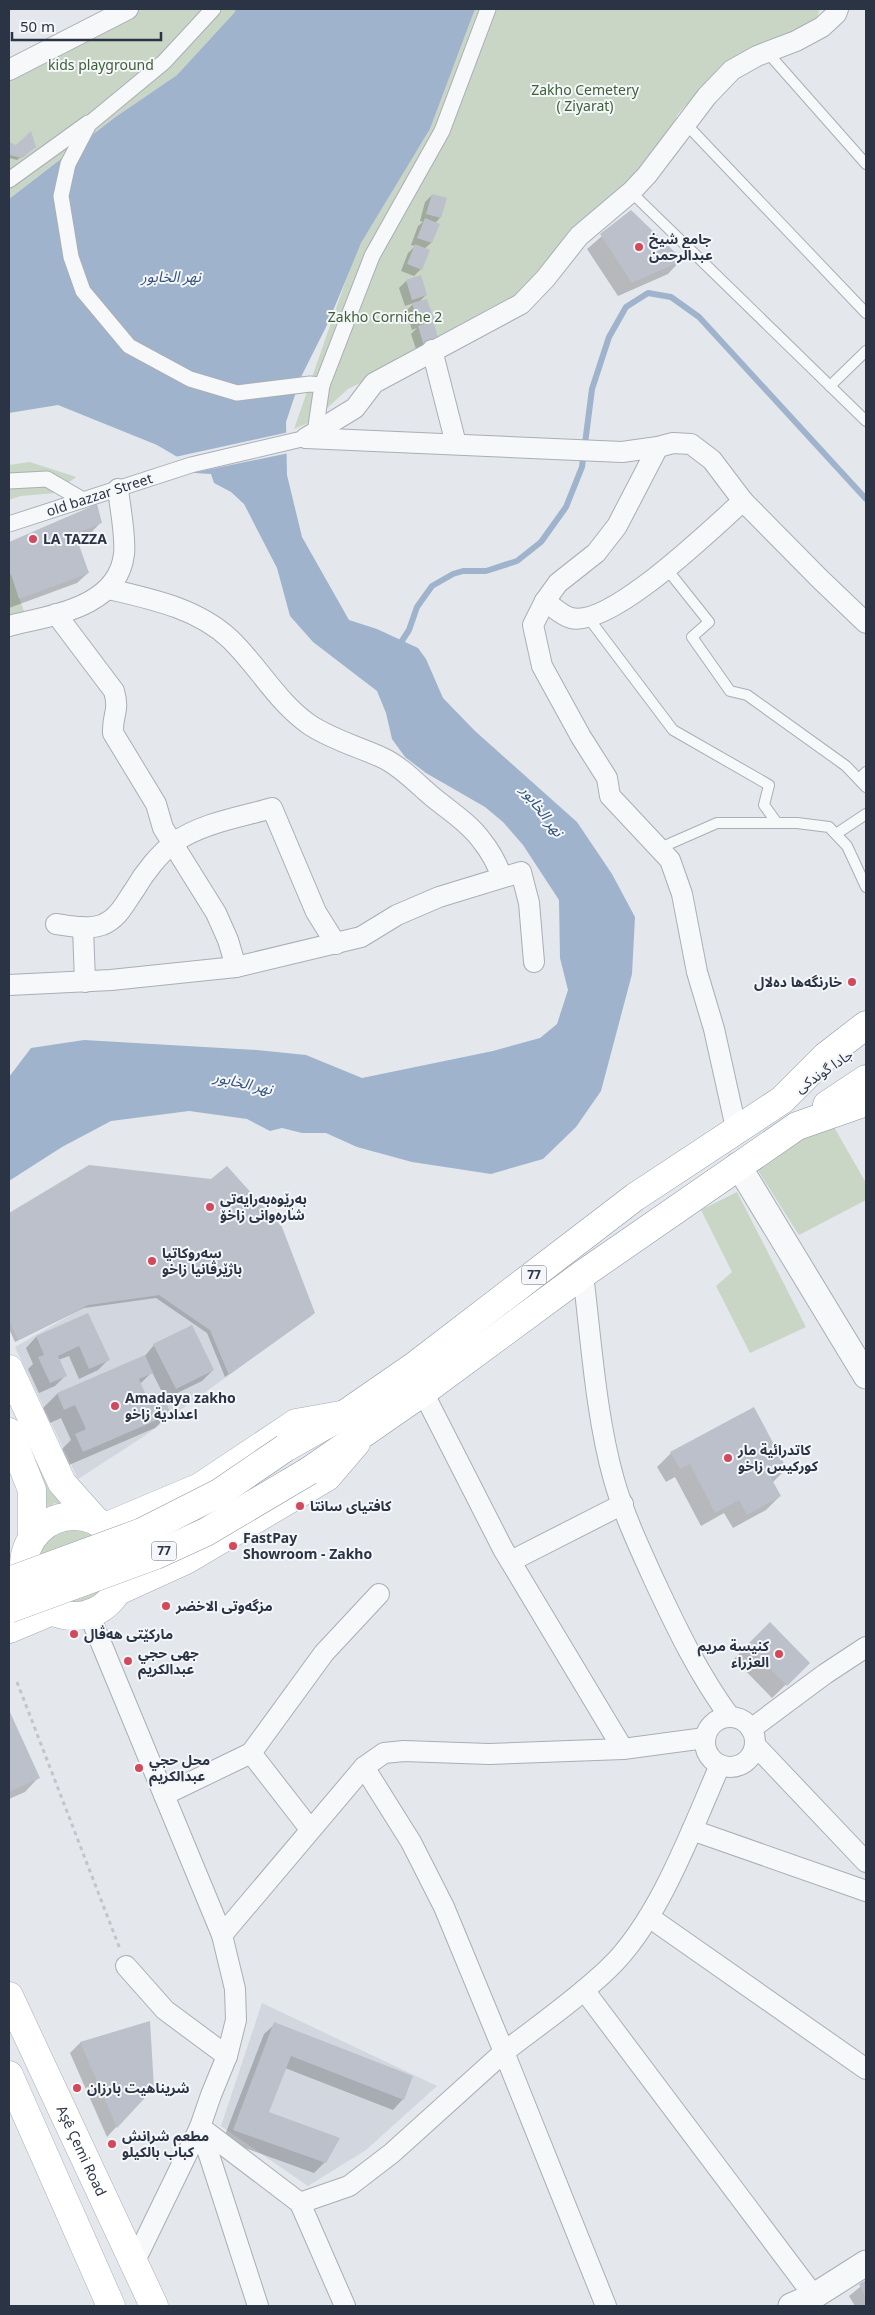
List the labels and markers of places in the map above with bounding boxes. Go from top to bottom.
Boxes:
place label: جامع شيخ عبدالرحمن [649,229,713,264]
marker: جامع شيخ عبدالرحمن [633,241,645,253]
place label: LA TAZZA [43,529,107,548]
marker: LA TAZZA [27,533,39,545]
place label: خارنگەها دەلال [754,972,842,991]
marker: خارنگەها دەلال [846,976,858,988]
place label: بەڕێوەبەرایەتی شارەوانی زاخۆ [220,1189,307,1224]
marker: بەڕێوەبەرایەتی شارەوانی زاخۆ [204,1201,216,1213]
place label: سه‌روكاتيا باژێرڤانيا زاخو [162,1243,242,1278]
marker: سه‌روكاتيا باژێرڤانيا زاخو [146,1255,158,1267]
place label: Amadaya zakho اعدادية زاخو [125,1388,236,1423]
marker: Amadaya zakho اعدادية زاخو [109,1400,121,1412]
place label: كاتدرائية مار كوركيس زاخو [737,1440,819,1475]
marker: كاتدرائية مار كوركيس زاخو [722,1452,734,1464]
place label: کافتیای سانتا [310,1496,392,1515]
marker: کافتیای سانتا [294,1500,306,1512]
place label: FastPay Showroom - Zakho [243,1528,372,1563]
marker: FastPay Showroom - Zakho [227,1540,239,1552]
place label: مزگەوتی الاخضر [175,1596,273,1615]
marker: مزگەوتی الاخضر [160,1600,172,1612]
place label: مارکێتی هەڤال [84,1624,173,1643]
marker: مارکێتی هەڤال [68,1628,80,1640]
place label: كنيسة مريم العزراء [698,1636,770,1671]
place label: جهى حجي عبدالكريم [138,1643,199,1680]
marker: كنيسة مريم العزراء [773,1648,785,1660]
marker: جهى حجي عبدالكريم [122,1655,134,1667]
place label: محل حجي عبدالكريم [149,1750,210,1787]
marker: محل حجي عبدالكريم [133,1762,145,1774]
place label: شريناهيت بارزان [87,2078,190,2097]
marker: شريناهيت بارزان [71,2082,83,2094]
place label: مطعم شرانش كباب بالكيلو [122,2126,209,2161]
marker: مطعم شرانش كباب بالكيلو [106,2138,118,2150]

